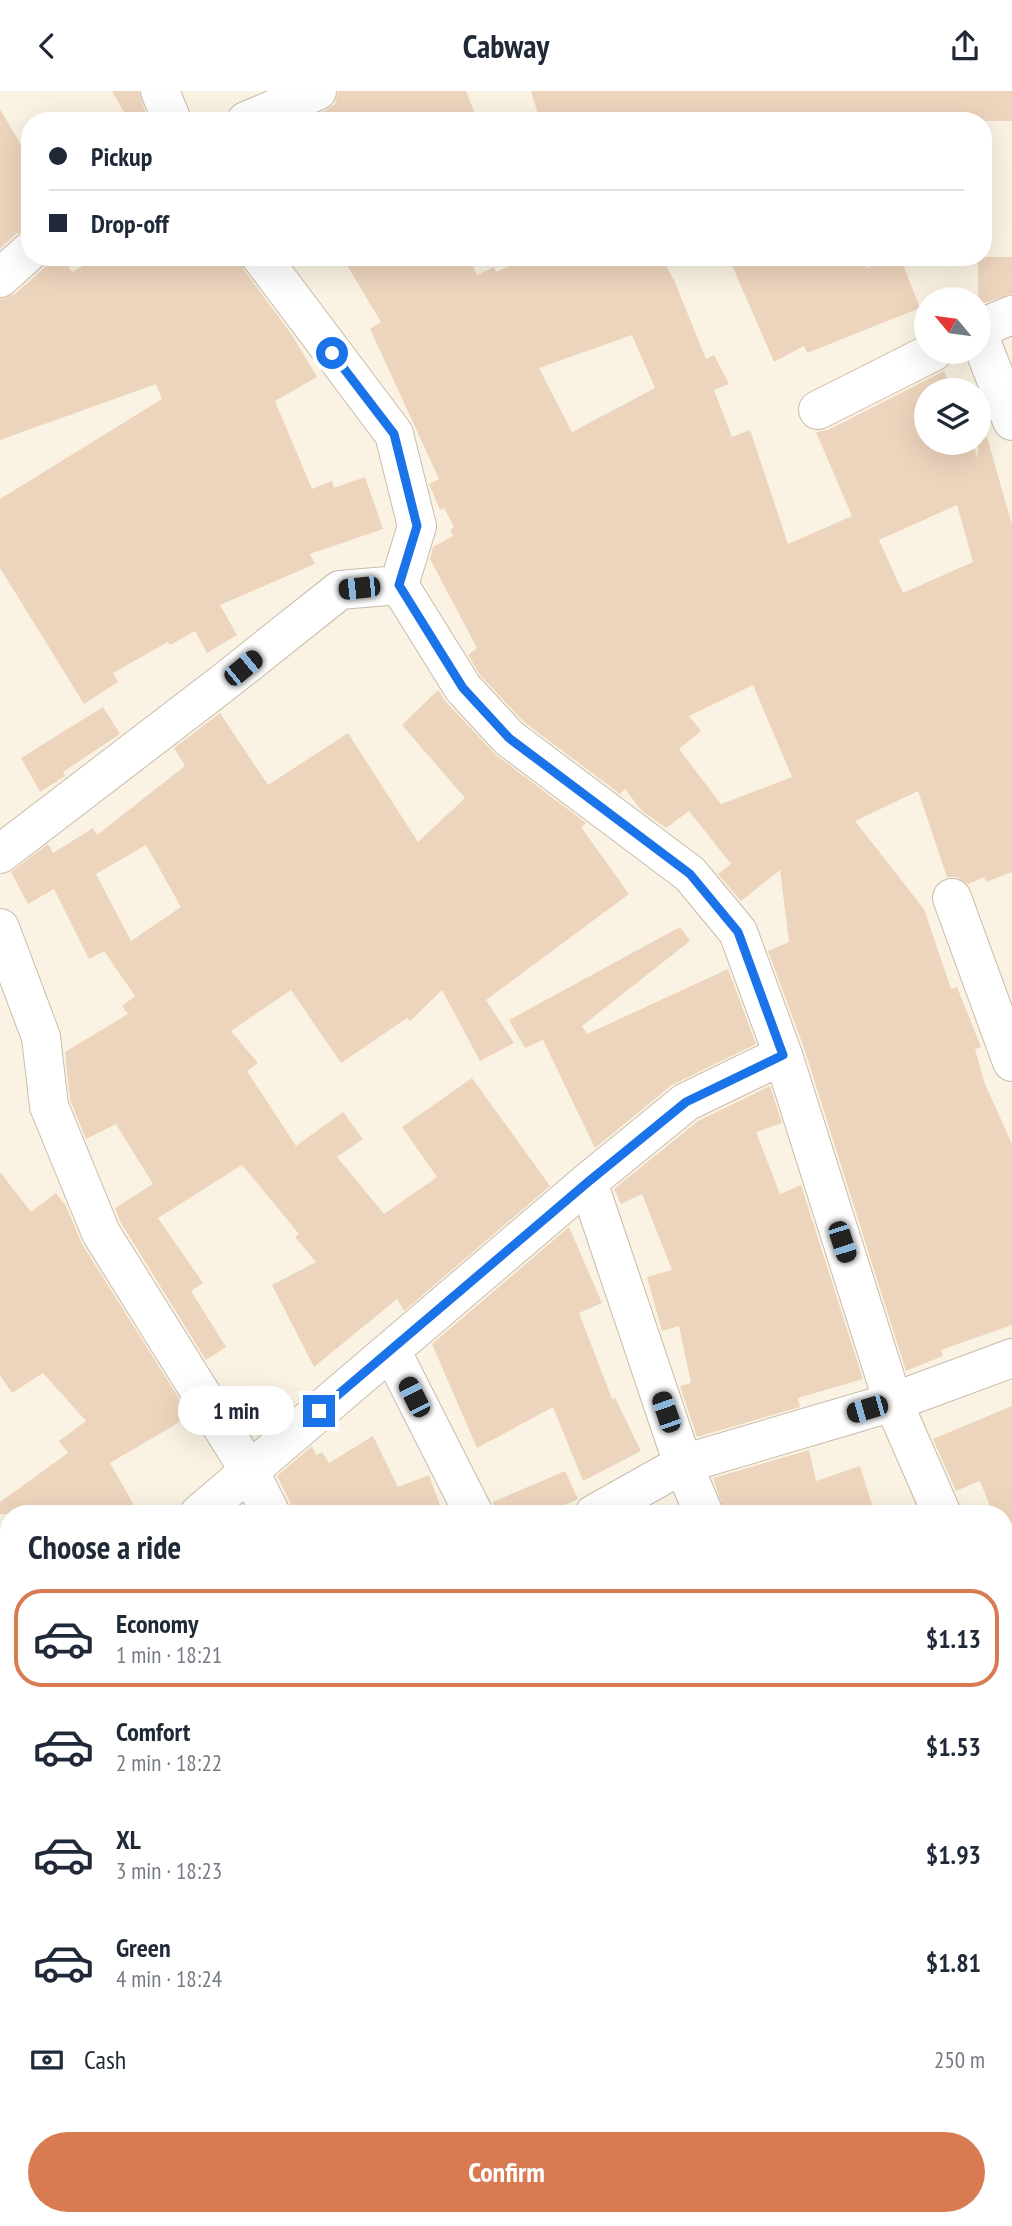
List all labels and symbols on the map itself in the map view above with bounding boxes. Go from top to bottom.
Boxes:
north arrow [914,287,990,364]
route start [316,337,348,369]
car [338,575,381,601]
car [221,647,266,689]
car [826,1219,859,1265]
car [396,1374,433,1420]
callout: 1 min [179,1387,294,1435]
car [650,1389,683,1435]
car [844,1393,891,1425]
route end [303,1395,335,1427]

